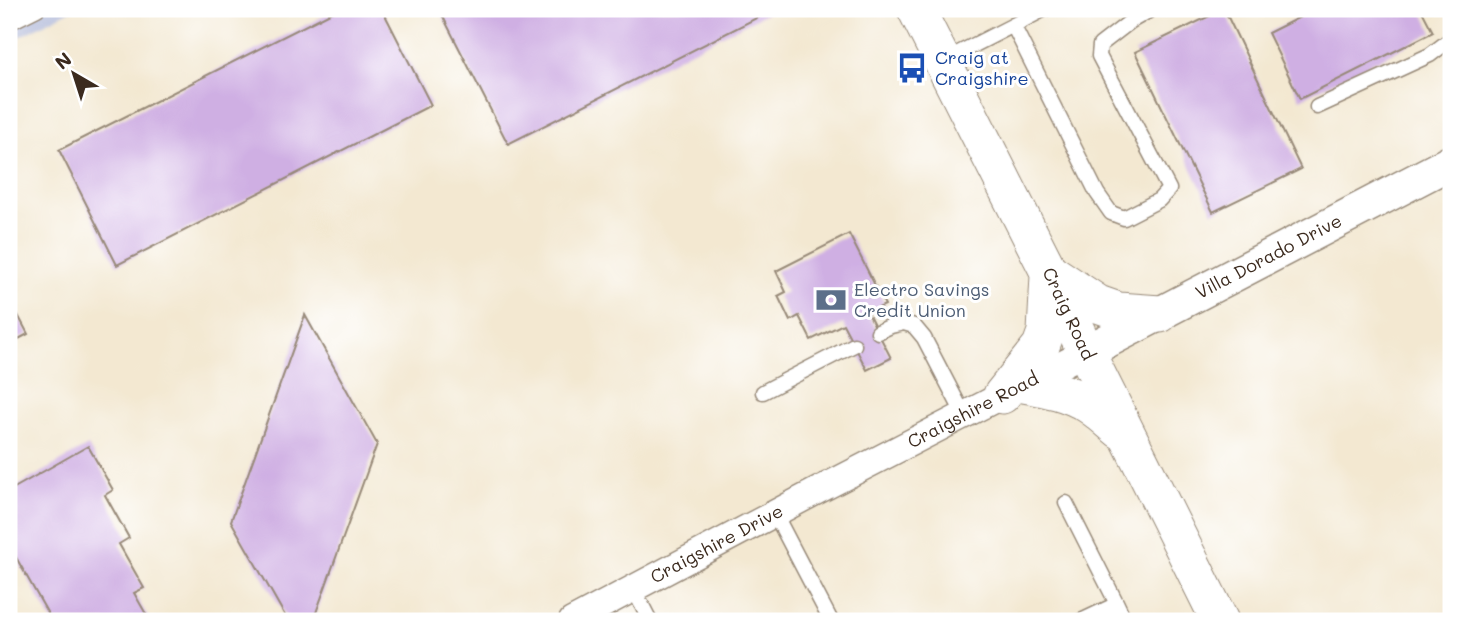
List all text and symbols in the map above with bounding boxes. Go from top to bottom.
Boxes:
north arrow [38,38,108,108]
place label: Craig at Craigshire [935,45,1029,90]
text: N [50,46,76,75]
bus stop icon: Craig at Craigshire [895,51,929,85]
street label: Villa Dorado Drive [1191,208,1346,304]
street label: Craig Road [1038,263,1101,364]
place label: Electro Savings Credit Union [854,277,990,322]
bank icon: Electro Savings Credit Union [814,283,848,317]
street label: Craigshire Road [903,366,1042,453]
street label: Craigshire Drive [646,498,787,588]

